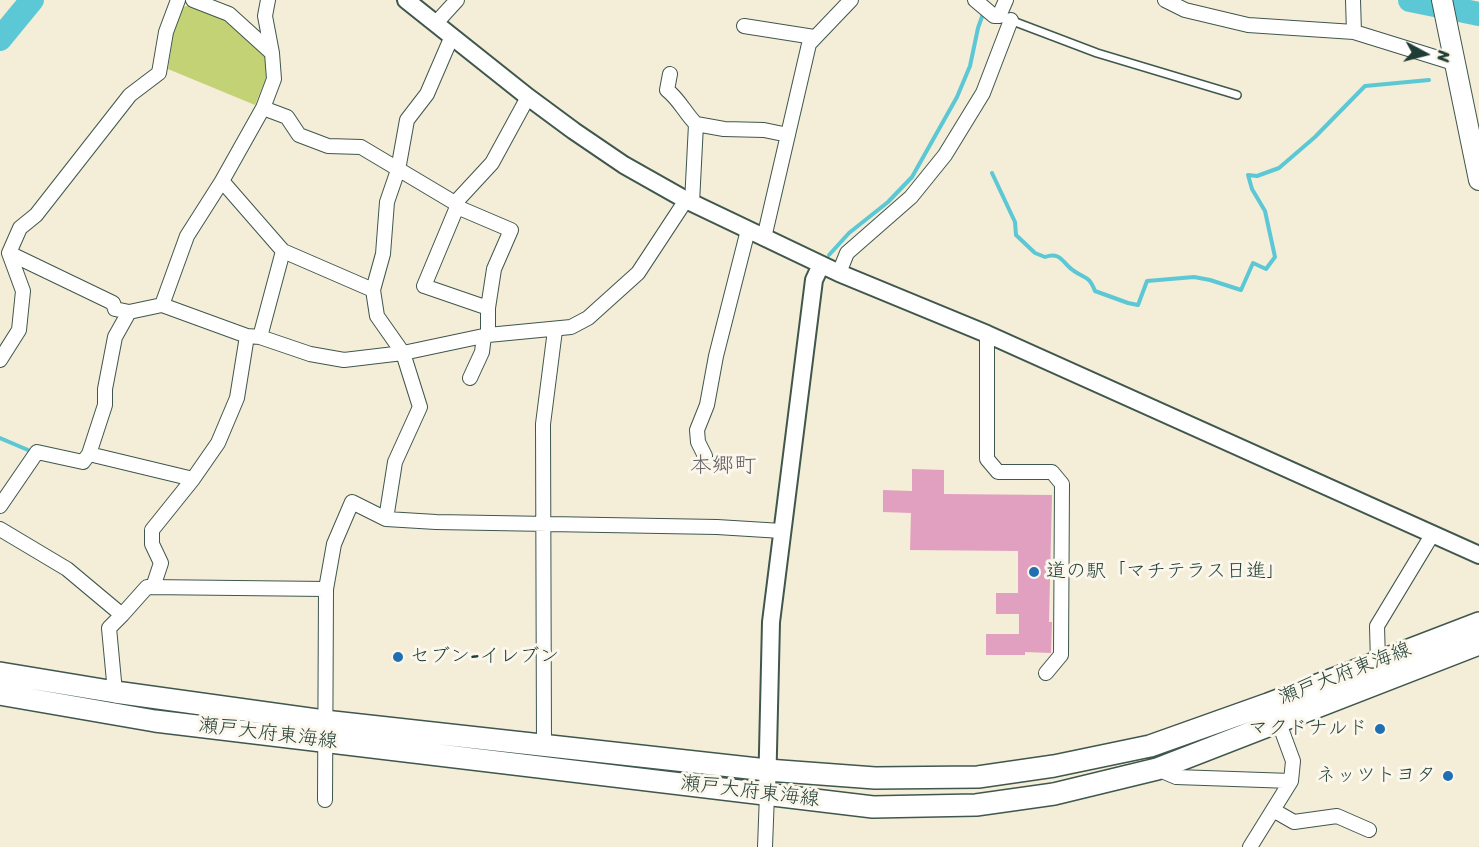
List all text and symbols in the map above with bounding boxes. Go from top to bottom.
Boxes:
north arrow [1395,24,1455,84]
text: N [1428,49,1458,64]
district label: 本郷町 [690,453,756,479]
place label: 道の駅「マチテラス日進」 [1046,560,1286,584]
marker: 道の駅「マチテラス日進」 [1027,565,1041,579]
street label: 瀬戸大府東海線 [1275,638,1415,710]
place label: セブン-イレブン [410,645,559,669]
marker: セブン-イレブン [391,650,405,664]
street label: 瀬戸大府東海線 [197,714,339,754]
place label: マクドナルド [1248,717,1368,741]
marker: マクドナルド [1373,722,1387,736]
place label: ネッツトヨタ [1316,764,1436,788]
marker: ネッツトヨタ [1441,769,1455,783]
street label: 瀬戸大府東海線 [679,772,821,812]

